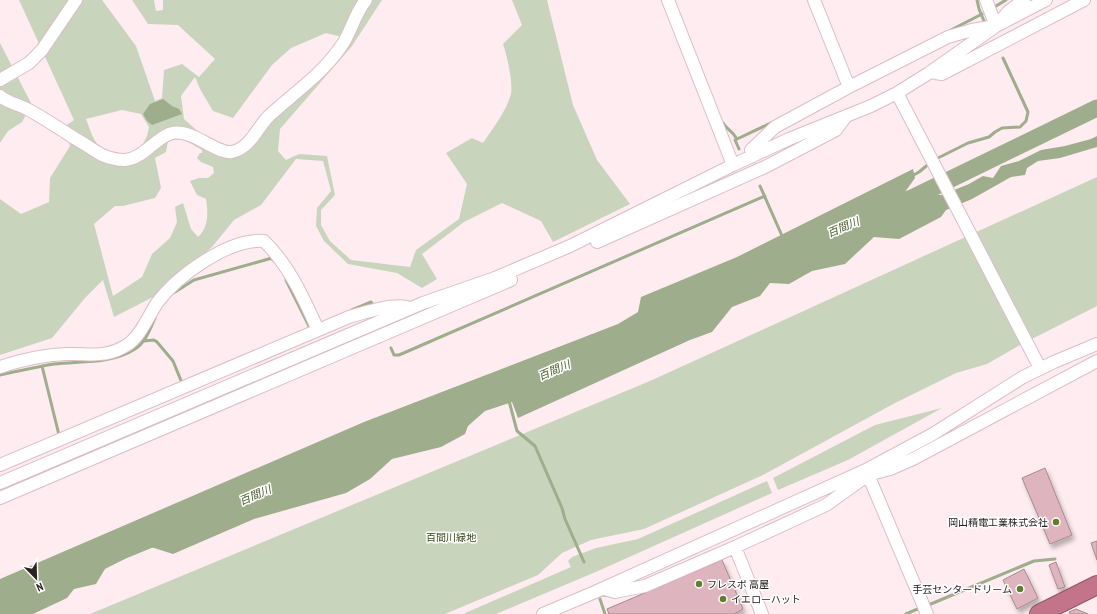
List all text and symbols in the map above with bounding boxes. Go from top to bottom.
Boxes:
water label: 百間川 [825,214,862,240]
water label: 百間川 [536,357,573,383]
water label: 百間川 [237,482,274,508]
place label: 岡山精電工業株式会社 [948,516,1048,529]
marker: 岡山精電工業株式会社 [1051,517,1061,527]
park label: 百間川緑地 [426,531,477,544]
north arrow [16,558,56,598]
place label: フレスポ 高屋 [707,578,769,591]
marker: フレスポ 高屋 [694,579,704,589]
text: N [34,580,45,595]
place label: 手芸センタードリーム [912,583,1012,596]
marker: 手芸センタードリーム [1015,584,1025,594]
place label: イエローハット [731,593,801,606]
marker: イエローハット [718,594,728,604]

